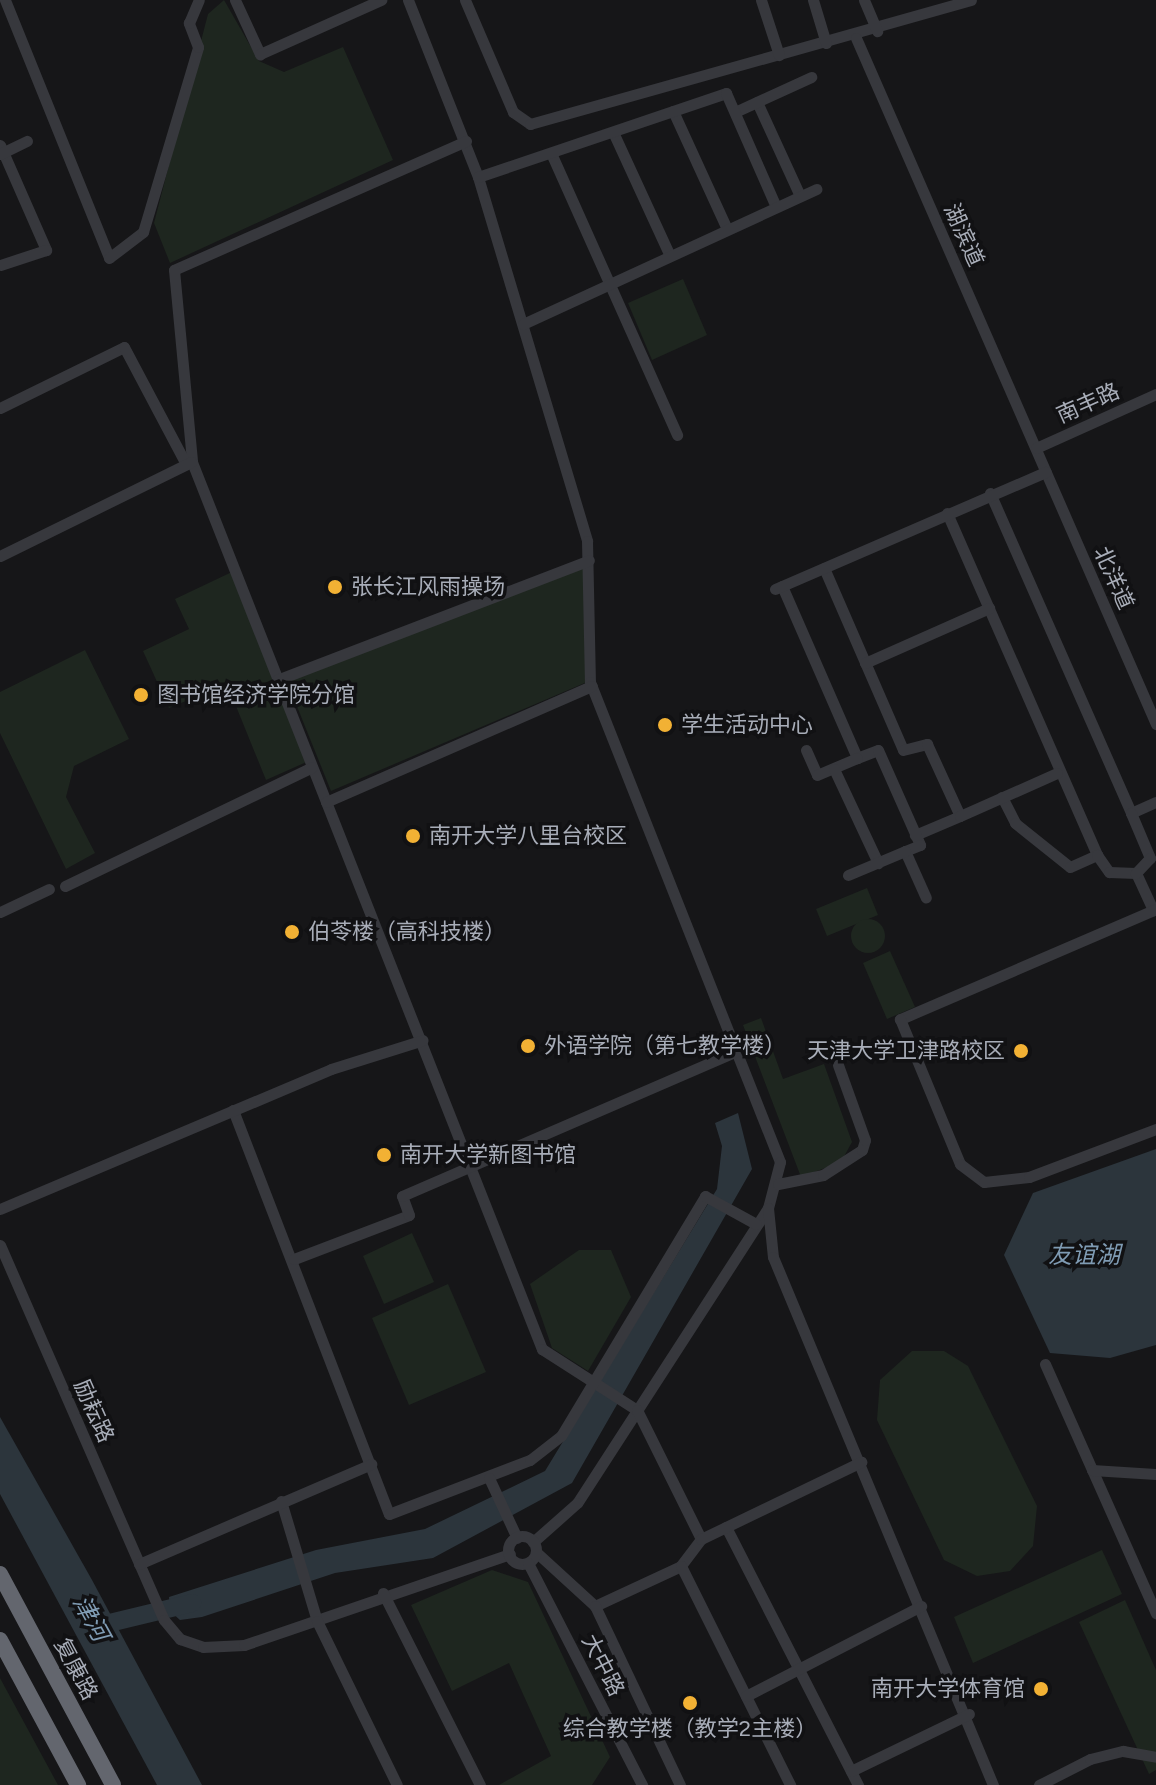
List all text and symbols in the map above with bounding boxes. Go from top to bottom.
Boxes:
street label: 湖滨道 [939,199,989,271]
street label: 南丰路 [1052,378,1124,428]
street label: 北洋道 [1089,542,1139,614]
place label: 张长江风雨操场 [351,574,505,600]
marker: 张长江风雨操场 [326,578,344,596]
place label: 图书馆经济学院分馆 [157,682,355,708]
marker: 图书馆经济学院分馆 [132,686,150,704]
place label: 学生活动中心 [681,712,813,738]
marker: 学生活动中心 [656,716,674,734]
place label: 南开大学八里台校区 [429,823,627,849]
marker: 南开大学八里台校区 [404,827,422,845]
place label: 伯苓楼（高科技楼） [308,919,506,945]
marker: 伯苓楼（高科技楼） [283,923,301,941]
place label: 外语学院（第七教学楼） [544,1033,786,1059]
marker: 外语学院（第七教学楼） [519,1037,537,1055]
place label: 天津大学卫津路校区 [807,1038,1005,1064]
marker: 天津大学卫津路校区 [1012,1042,1030,1060]
place label: 南开大学新图书馆 [400,1142,576,1168]
marker: 南开大学新图书馆 [375,1146,393,1164]
water label: 友谊湖 [1048,1241,1120,1269]
street label: 励耘路 [69,1375,119,1447]
water label: 津河 [67,1590,115,1646]
street label: 大中路 [576,1630,630,1700]
street label: 复康路 [49,1634,103,1704]
place label: 南开大学体育馆 [871,1676,1025,1702]
marker: 南开大学体育馆 [1032,1680,1050,1698]
marker: 综合教学楼（教学2主楼） [681,1694,699,1712]
place label: 综合教学楼（教学2主楼） [563,1716,817,1742]

